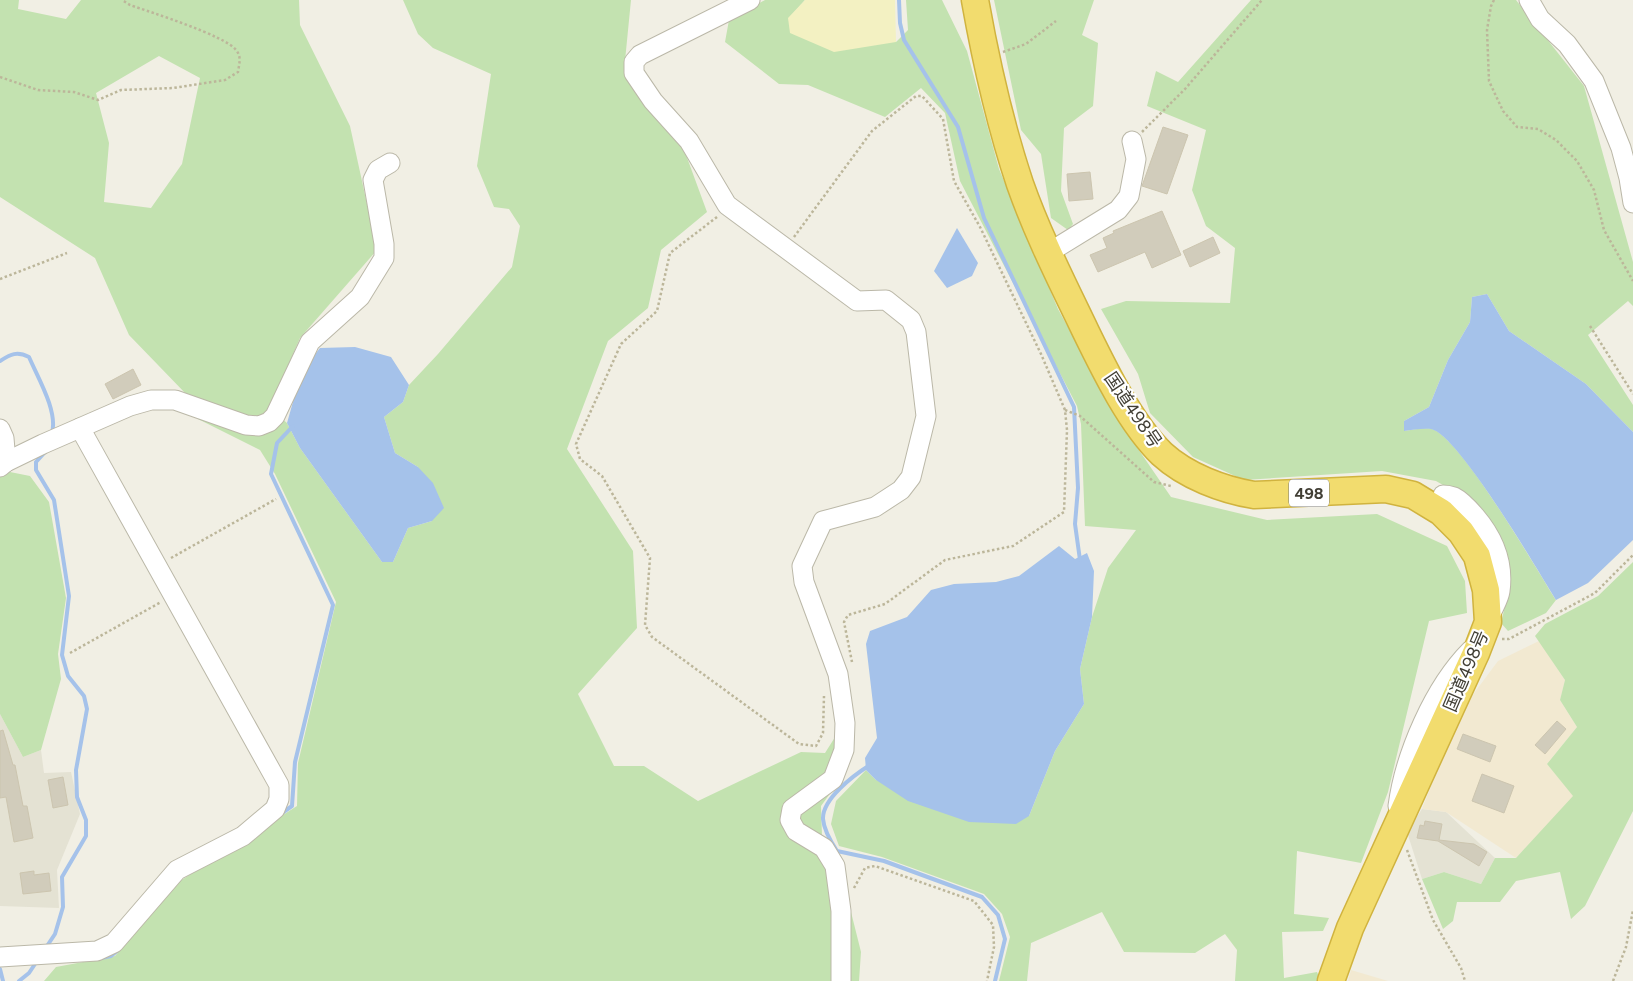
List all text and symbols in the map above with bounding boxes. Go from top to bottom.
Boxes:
street label: 国道498号 [1100,368,1166,452]
road number: 498 [1289,479,1329,506]
street label: 国道498号 [1439,627,1493,715]

